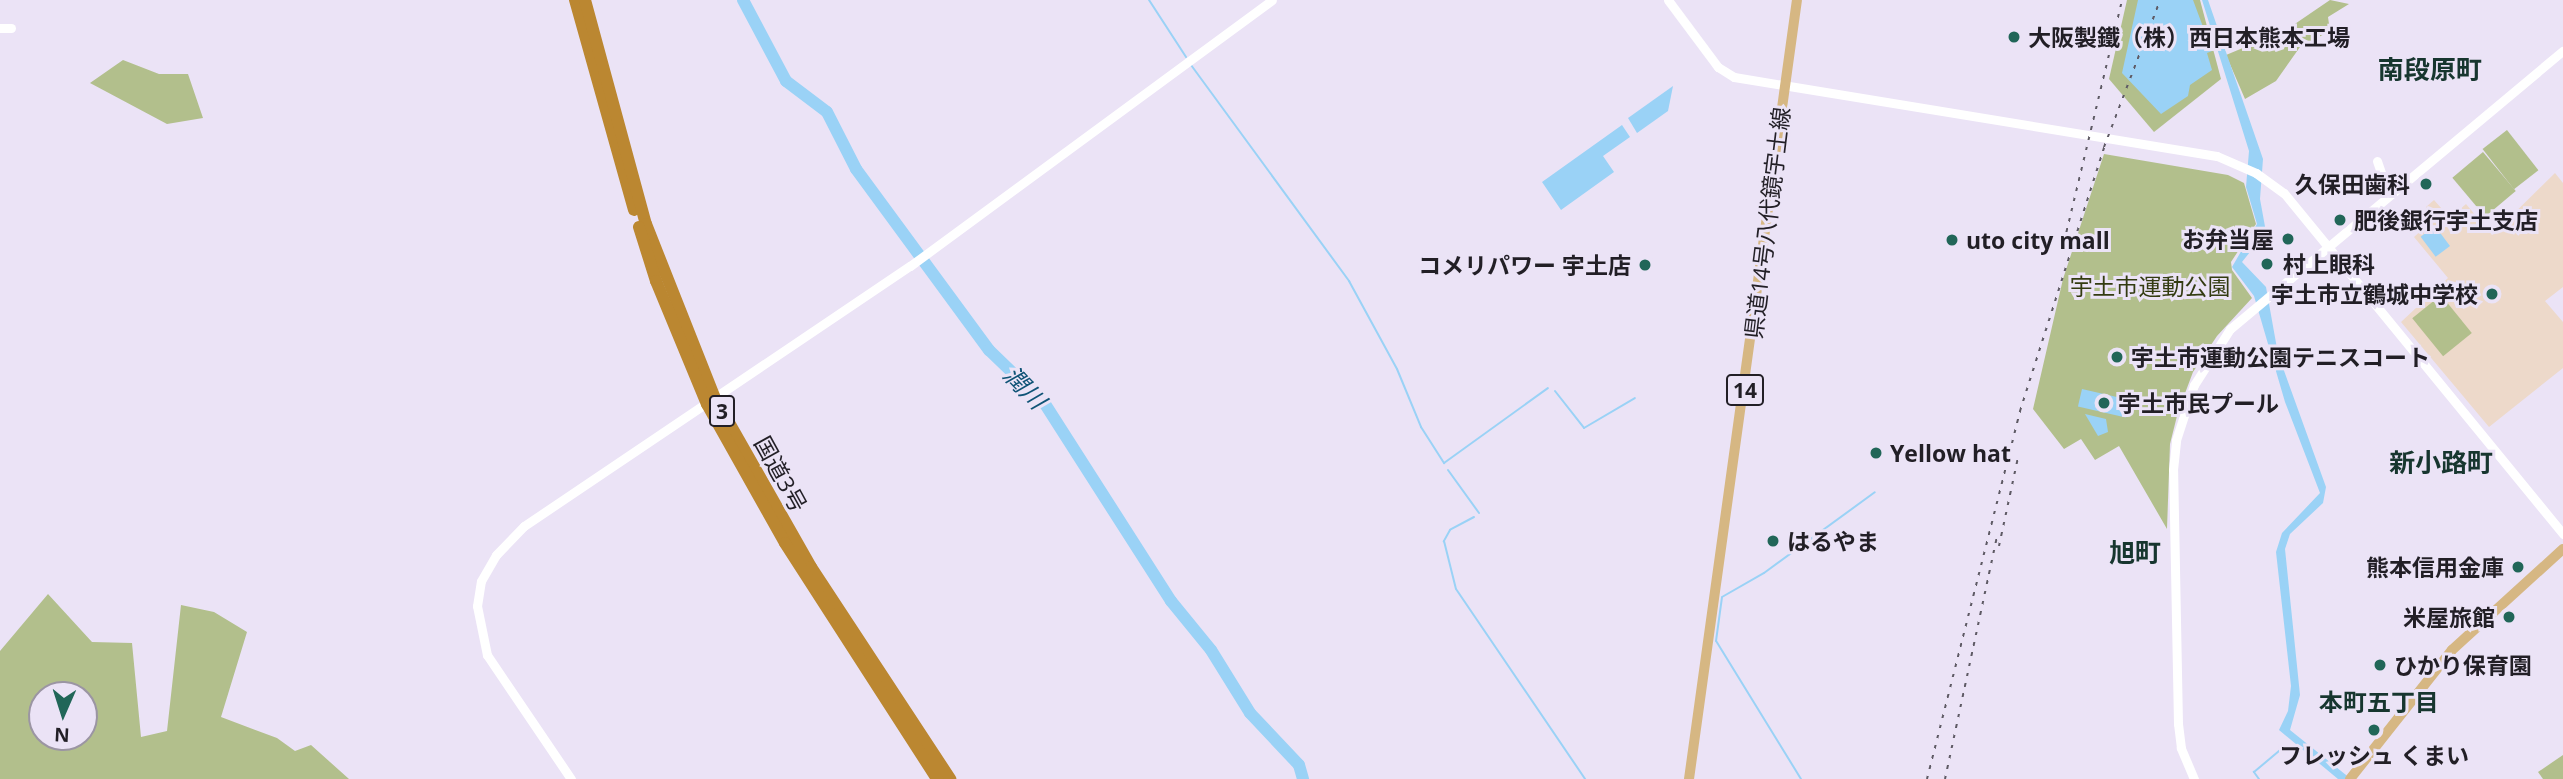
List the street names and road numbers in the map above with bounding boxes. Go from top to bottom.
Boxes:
street label: 県道14号八代鏡宇土線 [1739,106,1795,340]
road number: 14 [1726,372,1764,408]
road number: 3 [708,394,736,428]
street label: 国道3号 [749,431,813,517]

